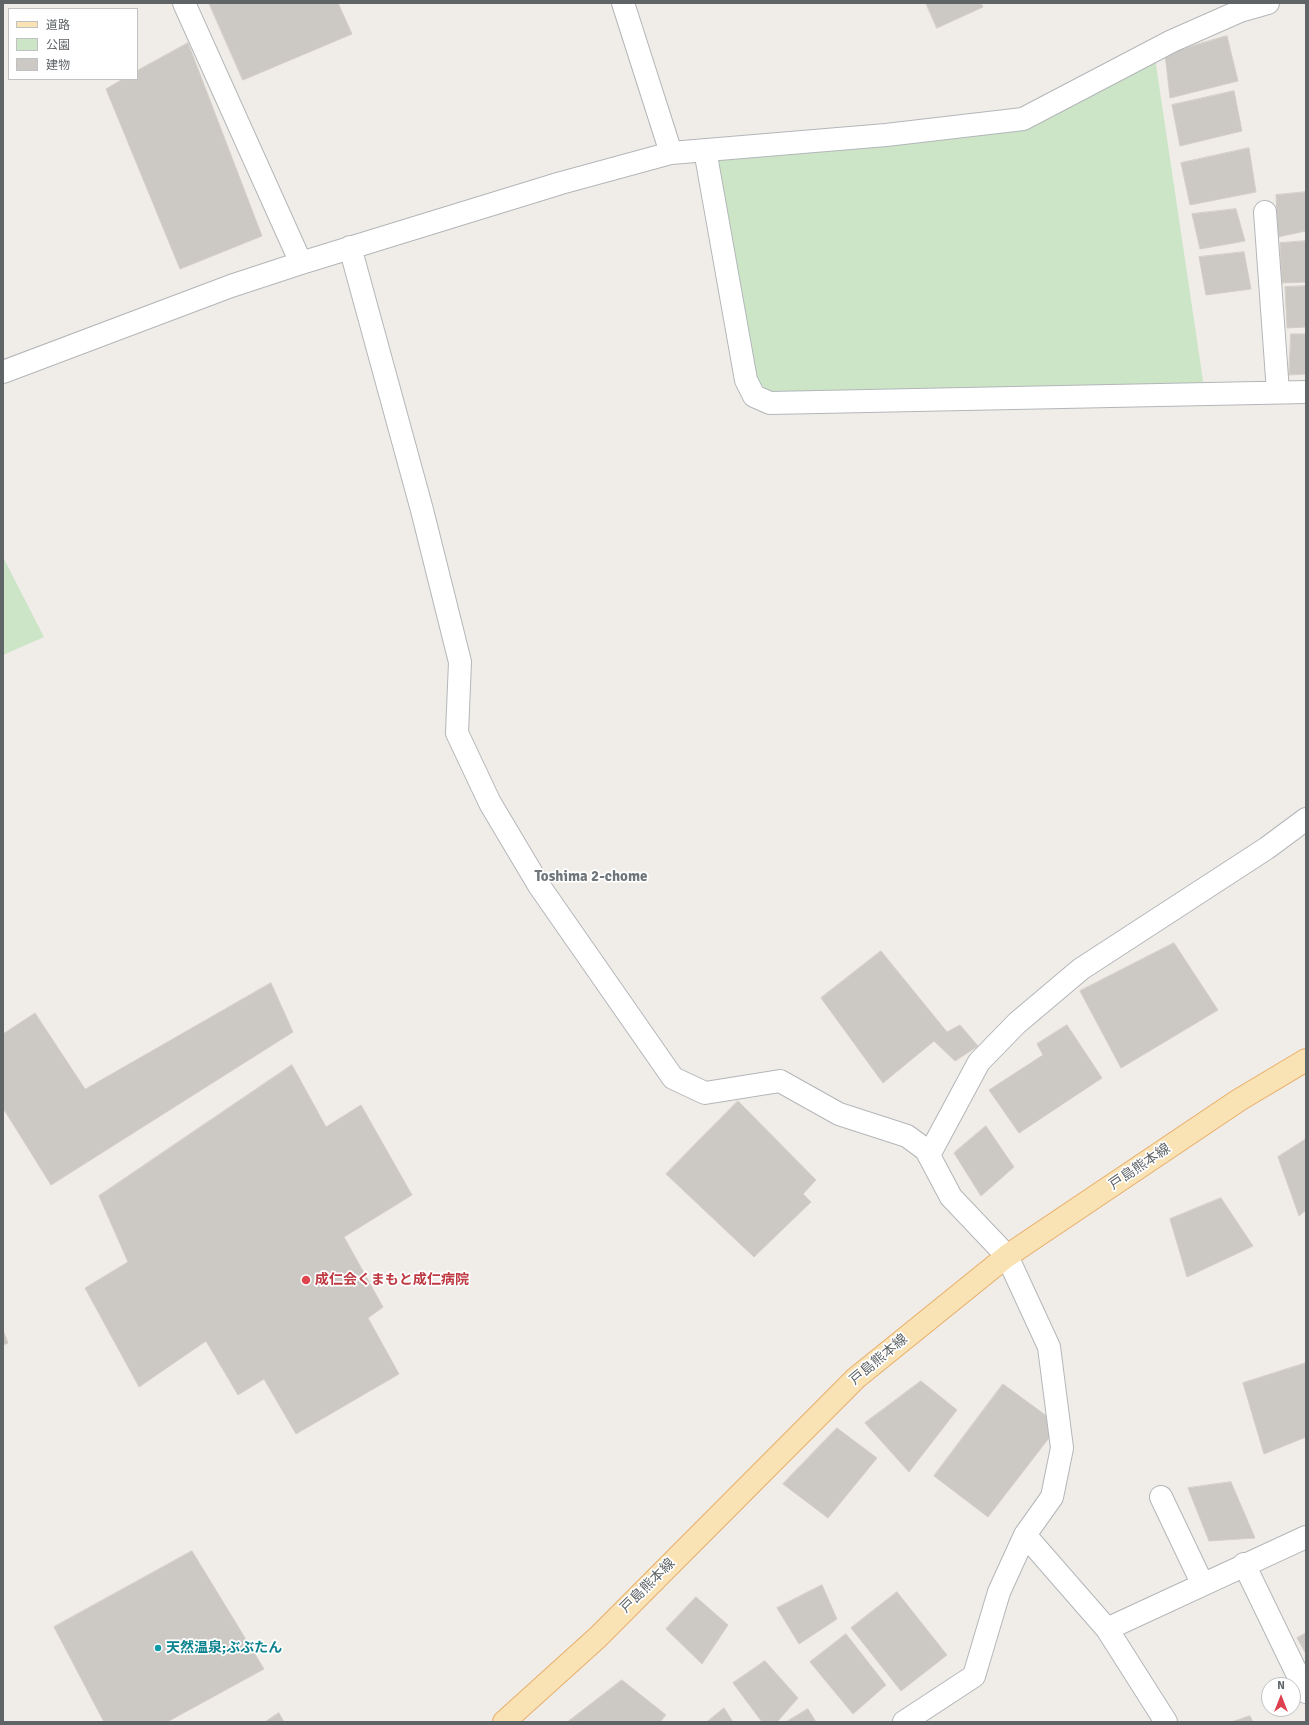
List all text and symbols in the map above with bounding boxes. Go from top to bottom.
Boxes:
legend [8,8,138,80]
text: 道路 [46,18,70,33]
text: 公園 [46,38,70,53]
text: 建物 [46,58,70,73]
district label: Toshima 2-chome [535,868,647,886]
street label: 戸島熊本線 [1106,1140,1174,1194]
place label: 成仁会くまもと成仁病院 [315,1272,469,1288]
marker: 成仁会くまもと成仁病院 [300,1274,312,1286]
street label: 戸島熊本線 [847,1331,911,1389]
street label: 戸島熊本線 [617,1555,679,1617]
place label: 天然温泉;ぶぶたん [166,1640,282,1656]
marker: 天然温泉;ぶぶたん [153,1643,163,1653]
north arrow [1261,1677,1301,1717]
text: N [1277,1679,1285,1692]

